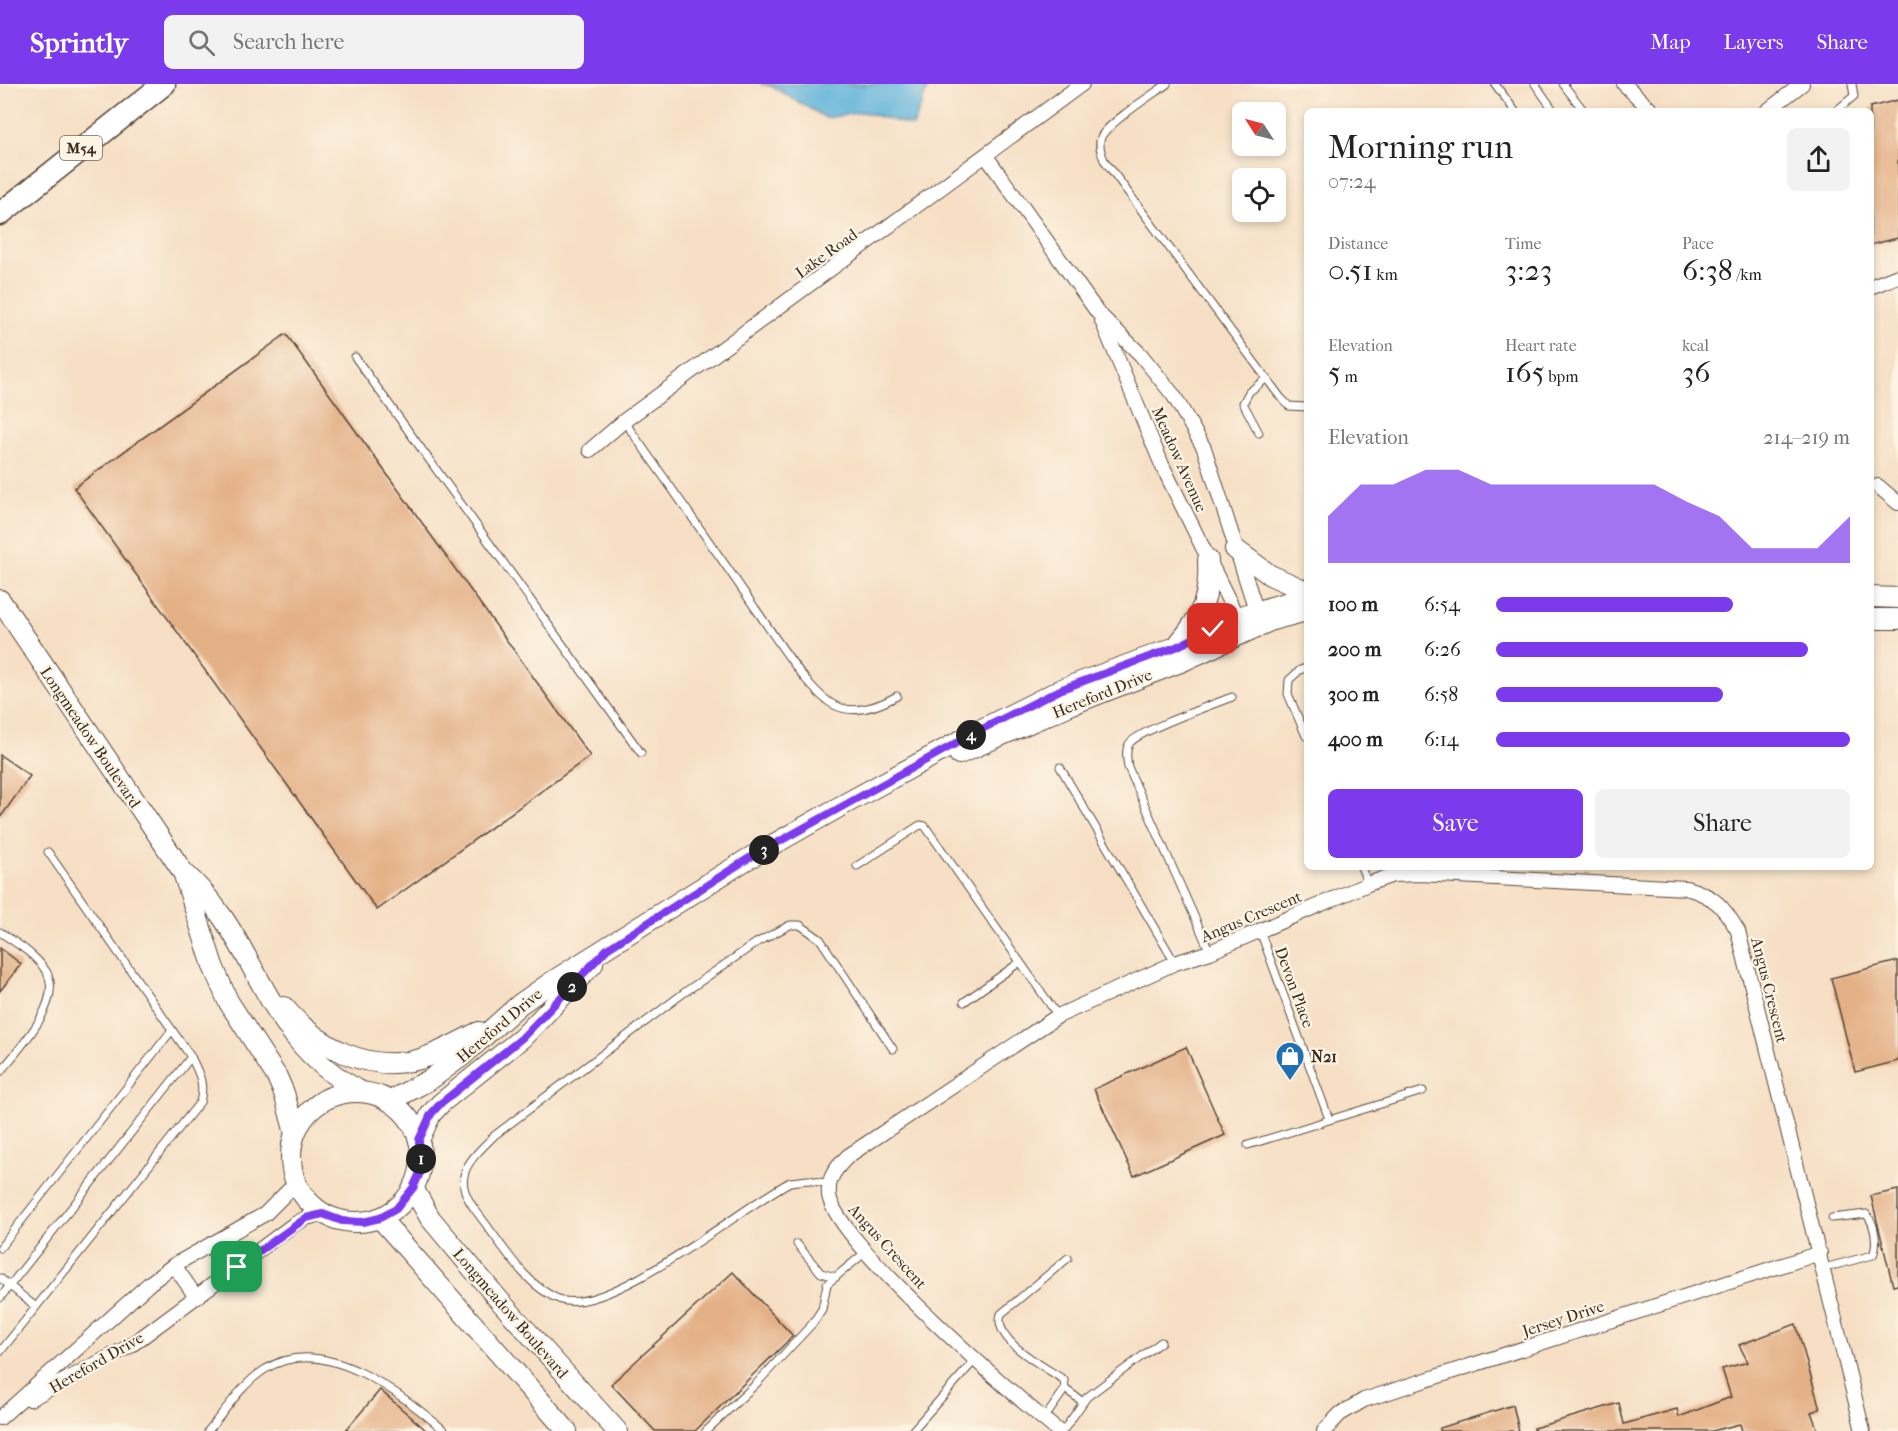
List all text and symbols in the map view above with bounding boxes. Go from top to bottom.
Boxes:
search box [164,15,584,69]
text: Sprintly [30,26,128,59]
icon: search [185,26,218,59]
text: Search here [233,29,344,55]
text: Map [1650,30,1691,54]
text: Layers [1724,30,1783,54]
text: Share [1816,30,1868,54]
north arrow [1232,102,1286,156]
map controls [1232,102,1286,222]
text: Morning run [1328,128,1513,167]
button: share [1787,128,1850,191]
road number: M54 [60,136,102,160]
button: locate [1232,168,1286,222]
text: 07:24 [1328,170,1376,193]
street label: Lake Road [792,224,861,282]
text: Distance [1328,234,1388,253]
text: Time [1505,234,1541,253]
text: Pace [1682,234,1714,253]
text: 0.51 [1328,253,1373,288]
text: 3:23 [1505,253,1552,288]
text: 6:38 [1682,253,1733,288]
text: km [1373,265,1398,284]
text: /km [1733,265,1762,284]
text: Elevation [1328,336,1393,355]
text: Heart rate [1505,336,1577,355]
text: kcal [1682,336,1709,355]
text: 5 [1328,355,1341,390]
text: 165 [1505,355,1545,390]
text: 36 [1682,355,1711,390]
text: m [1341,367,1358,386]
text: bpm [1545,367,1579,386]
street label: Meadow Avenue [1148,404,1211,515]
text: Elevation [1328,426,1409,449]
text: 214–219 m [1763,426,1850,449]
text: 100 m [1328,593,1378,616]
text: 6:54 [1424,593,1460,616]
pin [1187,603,1238,654]
icon: check [1196,612,1229,645]
text: 200 m [1328,638,1381,661]
text: 6:26 [1424,638,1461,661]
street label: Longmeadow Boulevard [36,663,145,812]
street label: Hereford Drive [1050,665,1155,722]
text: 300 m [1328,683,1379,706]
text: 6:58 [1424,683,1458,706]
pin: 4 [956,720,986,750]
text: 4 [966,725,976,744]
text: 400 m [1328,728,1383,751]
text: 6:14 [1424,728,1459,751]
button: Save [1328,789,1583,858]
button: Share [1595,789,1850,858]
pin: 3 [749,835,779,865]
text: 3 [761,840,767,859]
street label: Angus Crescent [1197,887,1305,947]
street label: Angus Crescent [1747,934,1792,1045]
street label: Devon Place [1271,944,1318,1030]
pin: 2 [557,972,587,1002]
text: 2 [568,977,576,996]
street label: Hereford Drive [453,984,546,1067]
shop icon: N21 [1274,1040,1306,1082]
place label: N21 [1311,1047,1337,1066]
pin: 1 [406,1144,436,1174]
text: 1 [418,1149,424,1168]
street label: Angus Crescent [844,1199,931,1293]
pin [211,1241,262,1292]
street label: Longmeadow Boulevard [449,1244,572,1382]
icon: arrive [220,1250,253,1283]
street label: Jersey Drive [1518,1296,1607,1341]
street label: Hereford Drive [46,1328,147,1397]

